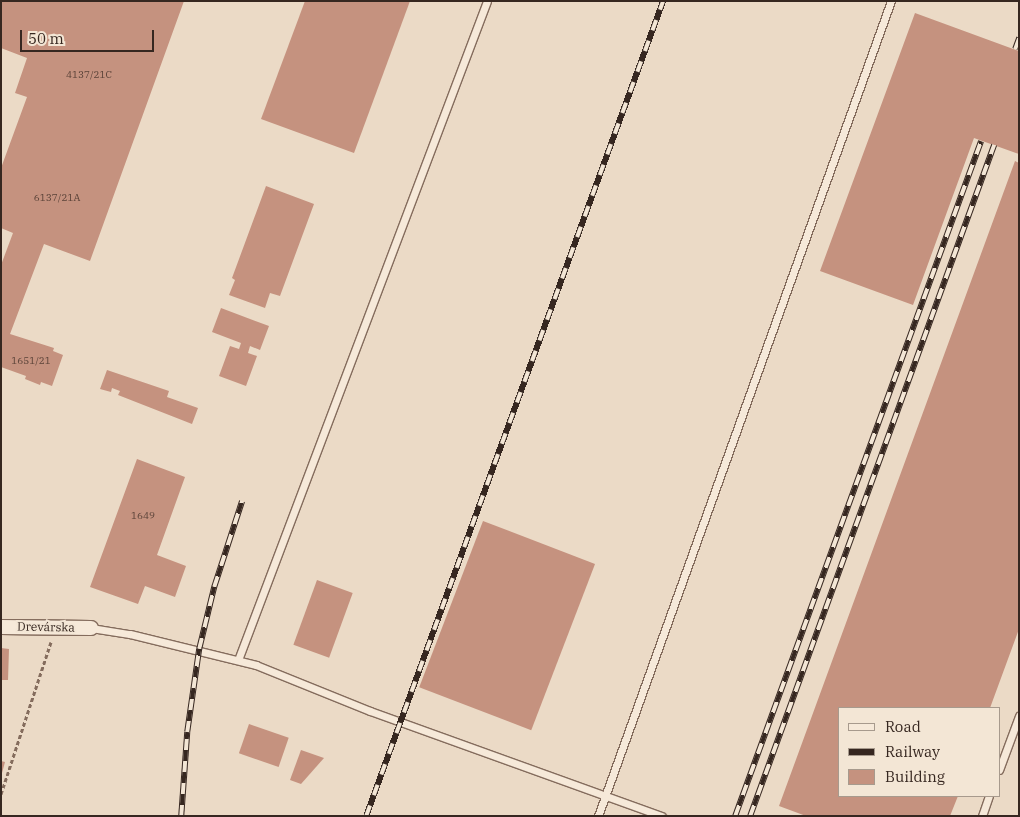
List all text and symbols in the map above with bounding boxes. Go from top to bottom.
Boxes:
scale bar [22,20,156,52]
text: 50 m [28,29,64,48]
house number: 4137/21C [66,69,112,81]
house number: 6137/21A [34,192,80,204]
house number: 1651/21 [11,355,51,367]
house number: 1649 [131,510,155,522]
street label: Drevárska [17,619,75,635]
legend [838,707,1000,797]
text: Road [885,717,921,736]
text: Railway [885,742,940,761]
text: Building [885,767,945,786]

